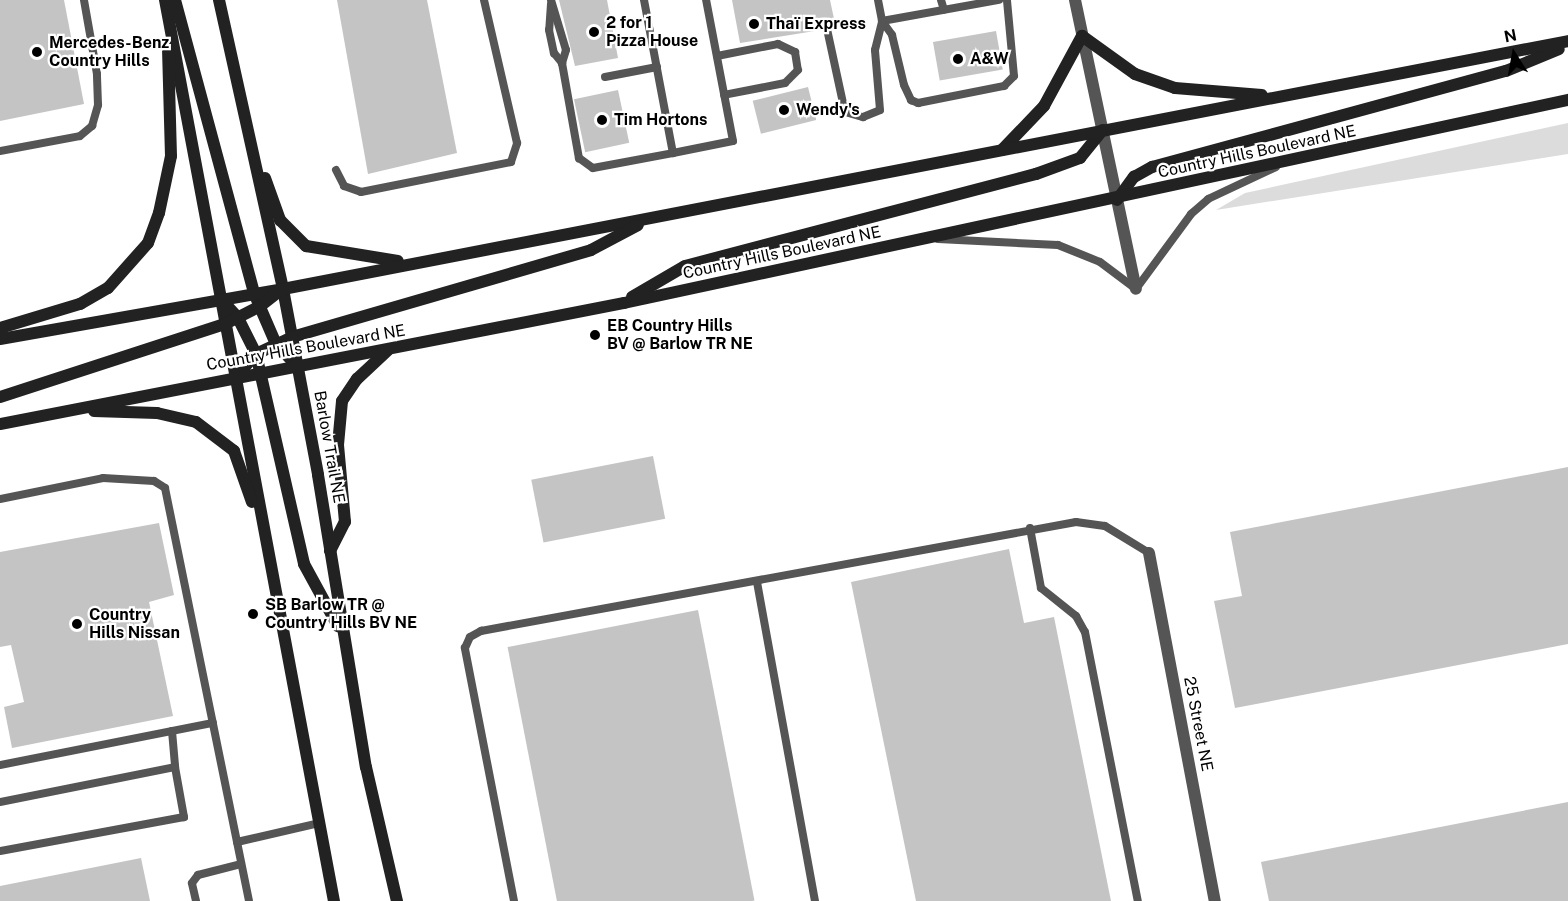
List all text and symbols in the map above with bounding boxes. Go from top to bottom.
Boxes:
place label: 2 for 1 Pizza House [606,13,698,51]
place label: Thaï Express [766,14,866,34]
marker: Thaï Express [747,17,761,31]
north arrow [1484,24,1544,84]
marker: 2 for 1 Pizza House [587,25,601,39]
text: N [1503,25,1518,46]
place label: Mercedes-Benz Country Hills [49,33,169,71]
marker: Mercedes-Benz Country Hills [30,45,44,59]
place label: A&W [970,49,1009,69]
marker: A&W [951,52,965,66]
place label: Wendy's [796,100,860,120]
marker: Wendy's [777,103,791,117]
place label: Tim Hortons [614,110,707,130]
marker: Tim Hortons [595,113,609,127]
street label: Country Hills Boulevard NE [1156,122,1358,182]
street label: Country Hills Boulevard NE [681,223,883,283]
place label: EB Country Hills BV @ Barlow TR NE [607,316,753,354]
street label: Country Hills Boulevard NE [205,321,407,375]
marker: EB Country Hills BV @ Barlow TR NE [588,328,602,342]
street label: Barlow Trail NE [310,389,348,505]
place label: SB Barlow TR @ Country Hills BV NE [265,595,417,633]
place label: Country Hills Nissan [89,605,180,643]
marker: SB Barlow TR @ Country Hills BV NE [246,607,260,621]
marker: Country Hills Nissan [70,617,84,631]
street label: 25 Street NE [1179,675,1217,773]

